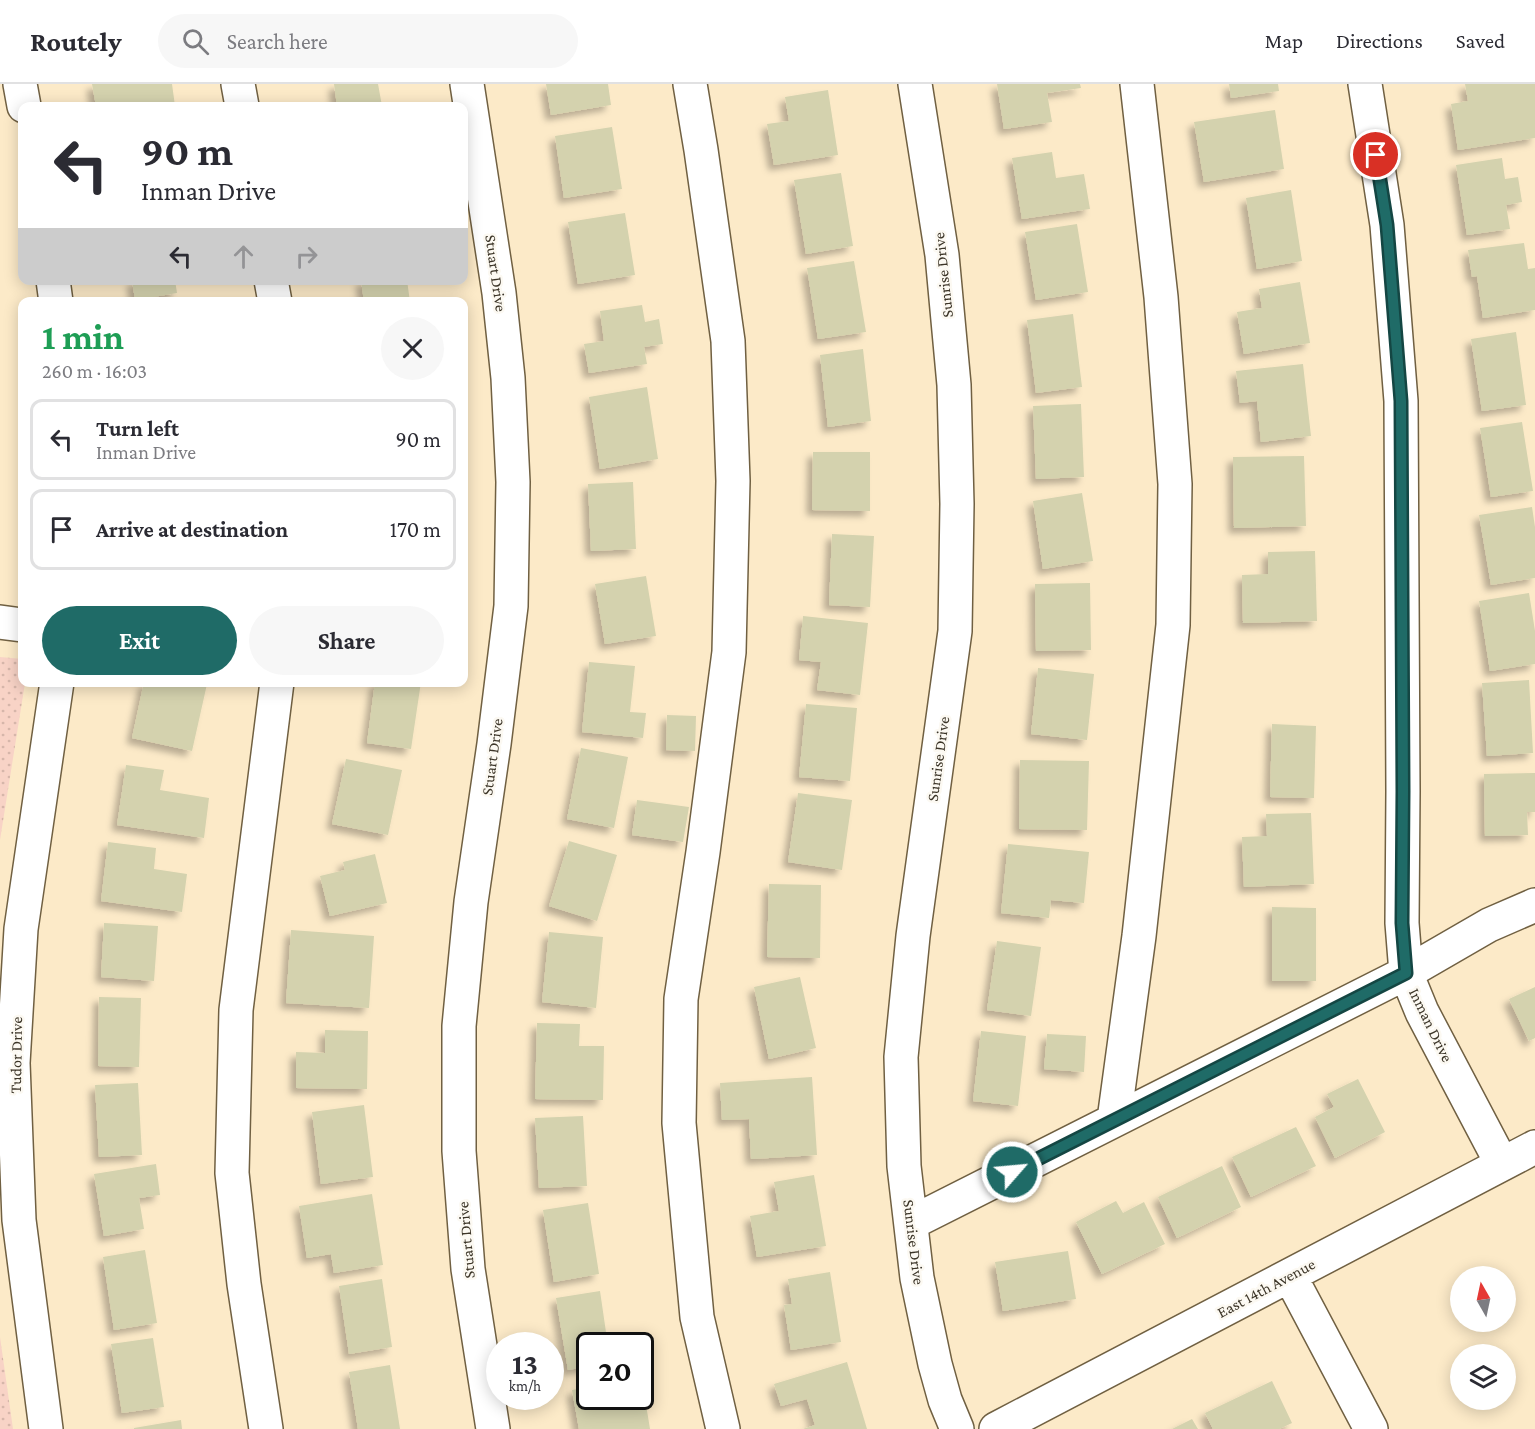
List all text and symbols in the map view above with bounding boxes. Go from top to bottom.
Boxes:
search box [158,14,578,68]
icon: search [179,25,212,58]
text: Routely [30,26,122,57]
text: Search here [227,29,328,54]
text: Map [1265,29,1303,53]
text: Directions [1336,29,1423,53]
text: Saved [1456,29,1505,53]
icon: left [42,126,120,204]
text: 90 m [141,127,233,174]
pin [1350,129,1401,180]
icon: arrive [1359,138,1392,171]
text: Inman Drive [141,176,276,206]
street label: Sunrise Drive [930,232,956,318]
street label: Stuart Drive [482,233,510,313]
icon: left [164,240,197,273]
icon: ahead [227,240,260,273]
icon: right [290,240,323,273]
text: 1 min [42,317,124,357]
button: close [381,317,444,380]
text: 260 m · 16:03 [42,360,147,382]
text: Turn left [96,416,179,441]
icon: left [45,423,78,456]
text: 90 m [396,427,441,452]
text: Inman Drive [96,441,196,463]
icon: arrive [45,513,78,546]
text: Arrive at destination [96,517,288,542]
text: 170 m [390,517,441,542]
button: Exit [42,606,237,675]
button: Share [249,606,444,675]
street label: Sunrise Drive [924,715,952,803]
street label: Stuart Drive [478,717,506,797]
street label: Inman Drive [1406,985,1456,1065]
street label: Tudor Drive [7,1016,25,1094]
position arrow [980,1140,1044,1204]
street label: Sunrise Drive [900,1199,928,1285]
street label: Stuart Drive [454,1201,478,1279]
street label: East 14th Avenue [1214,1255,1318,1321]
north arrow [1450,1266,1516,1332]
map controls [1450,1266,1516,1410]
speed limit sign: 20 [576,1332,654,1410]
button: layers [1450,1344,1516,1410]
text: 13 [512,1347,538,1380]
text: km/h [509,1378,541,1394]

